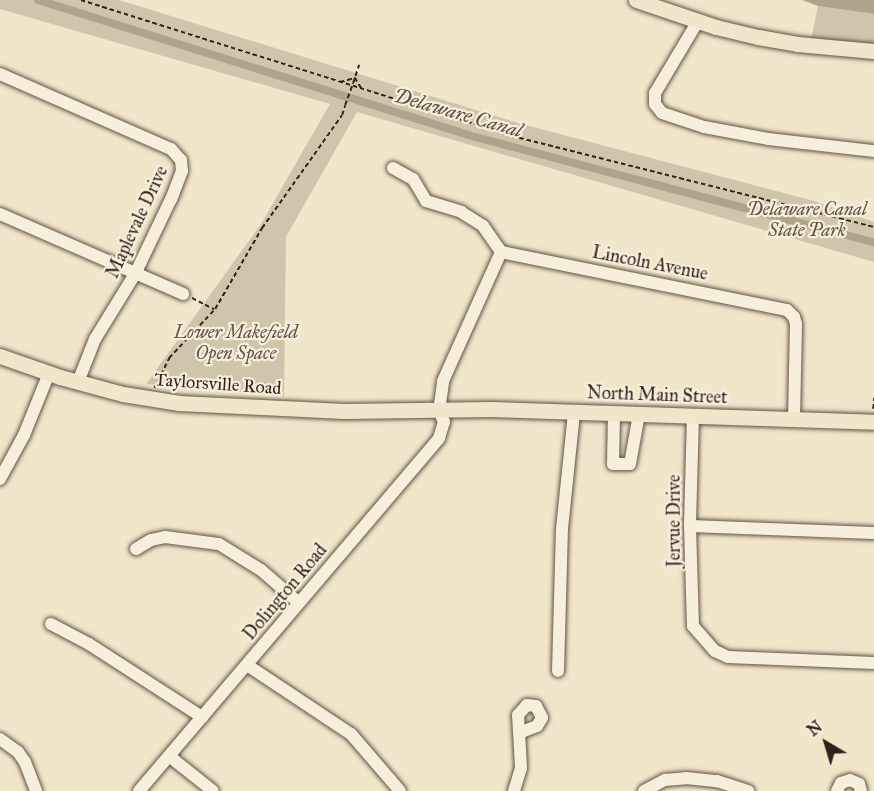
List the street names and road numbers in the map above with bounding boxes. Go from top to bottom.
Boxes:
street label: Maplevale Drive [102,162,172,282]
street label: Lincoln Avenue [590,241,710,285]
street label: Taylorsville Road [154,369,282,399]
street label: North Main Street [586,382,728,408]
street label: Jervue Drive [663,475,685,567]
street label: Dolington Road [239,540,331,644]

